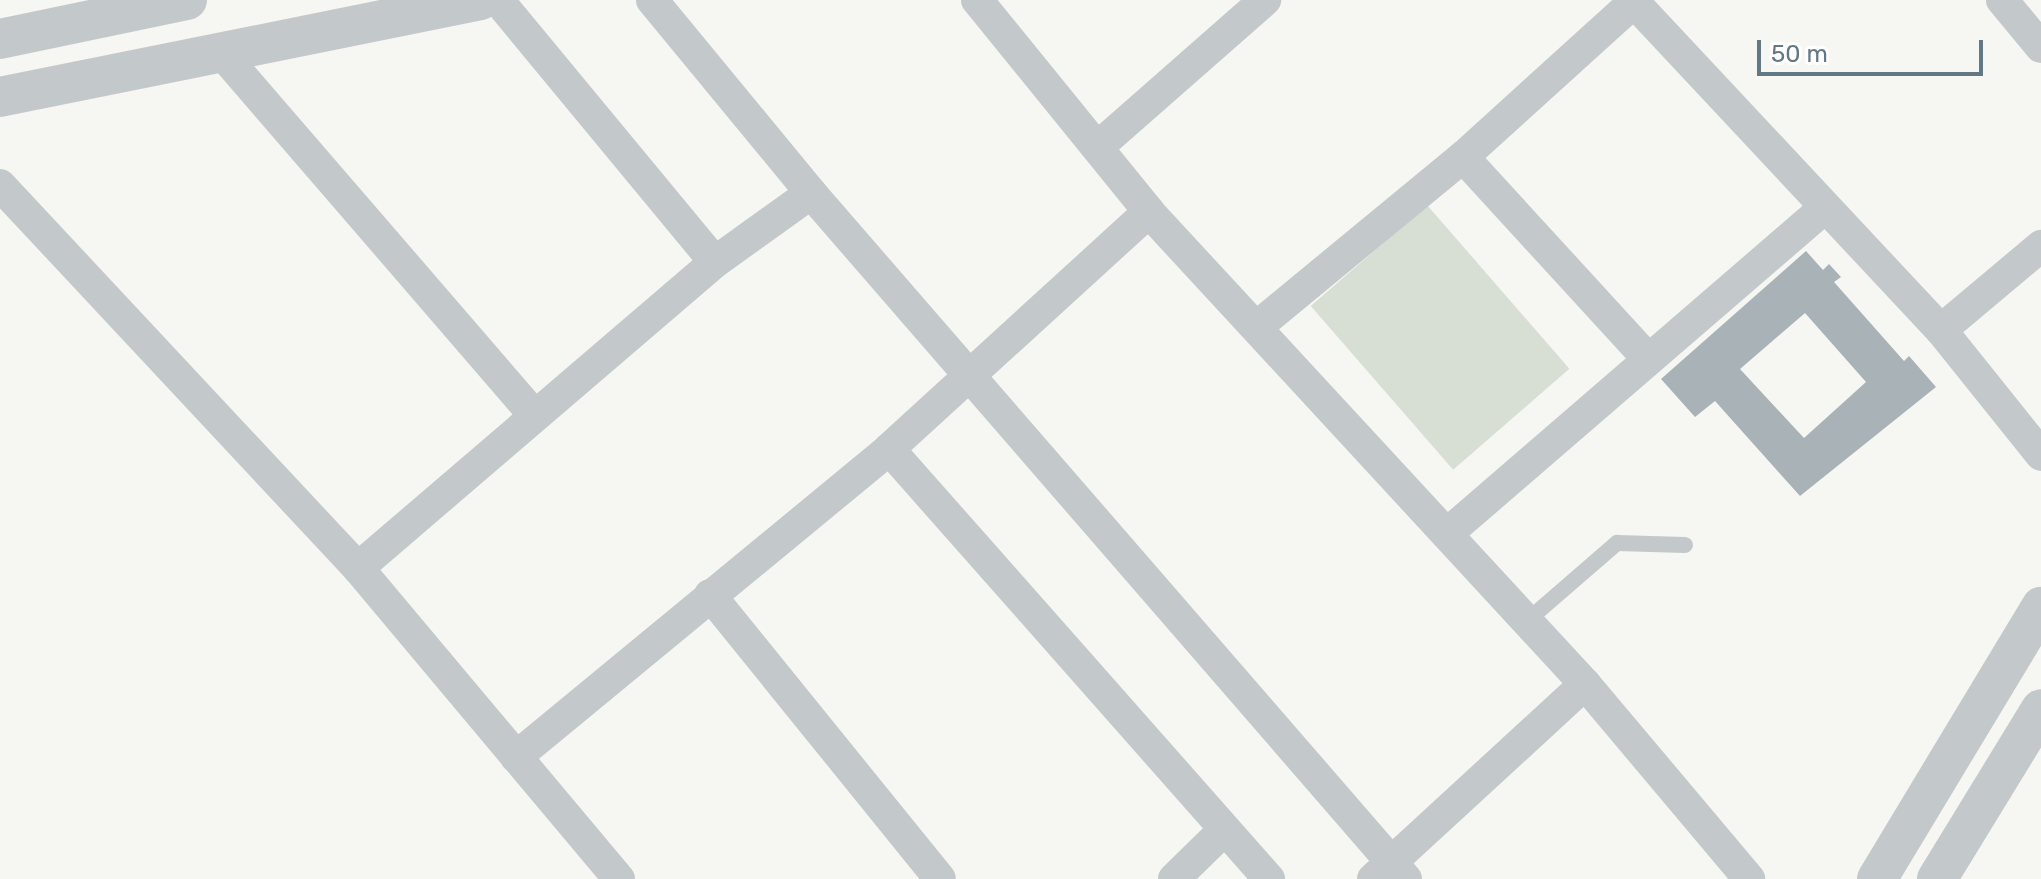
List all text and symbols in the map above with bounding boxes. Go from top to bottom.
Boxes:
scale bar [1761,24,1987,74]
text: 50 m [1771,40,1828,68]

